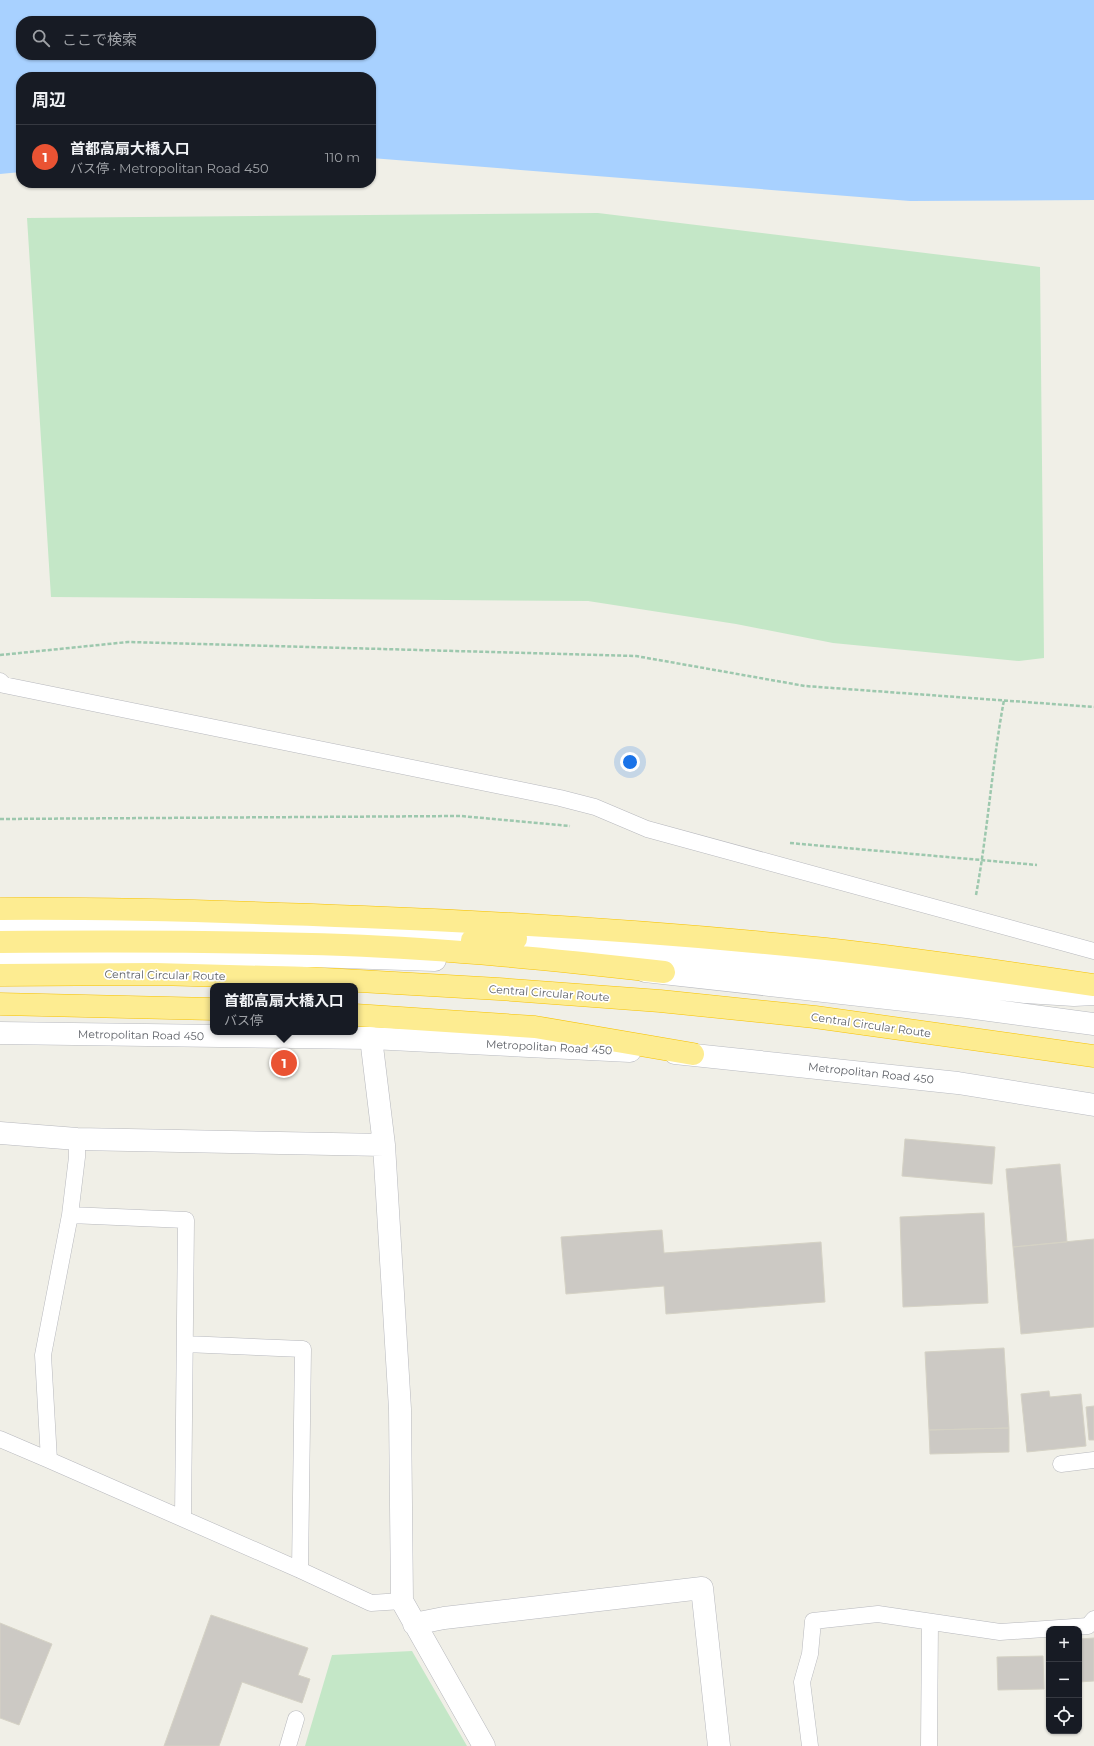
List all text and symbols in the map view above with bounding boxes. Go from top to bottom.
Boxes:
search box [16,16,376,60]
icon: search [30,27,52,49]
text: ここで検索 [62,30,137,49]
text: 周辺 [32,90,66,110]
text: 首都高扇大橋入口 [70,139,190,158]
text: 1 [42,149,48,165]
text: 110 m [325,149,360,165]
text: バス停 · Metropolitan Road 450 [70,160,269,176]
your location [620,752,640,772]
street label: Central Circular Route [104,967,226,983]
street label: Central Circular Route [488,982,610,1004]
popup [210,983,358,1035]
text: 首都高扇大橋入口 [224,991,344,1010]
street label: Central Circular Route [810,1010,932,1040]
text: バス停 [224,1012,263,1028]
street label: Metropolitan Road 450 [78,1027,204,1043]
street label: Metropolitan Road 450 [486,1037,612,1057]
pin: 1 [271,1048,297,1078]
street label: Metropolitan Road 450 [807,1059,935,1087]
map controls [1046,1626,1082,1734]
button: + [1046,1626,1082,1662]
button: − [1046,1662,1082,1698]
button: locate [1046,1698,1082,1734]

